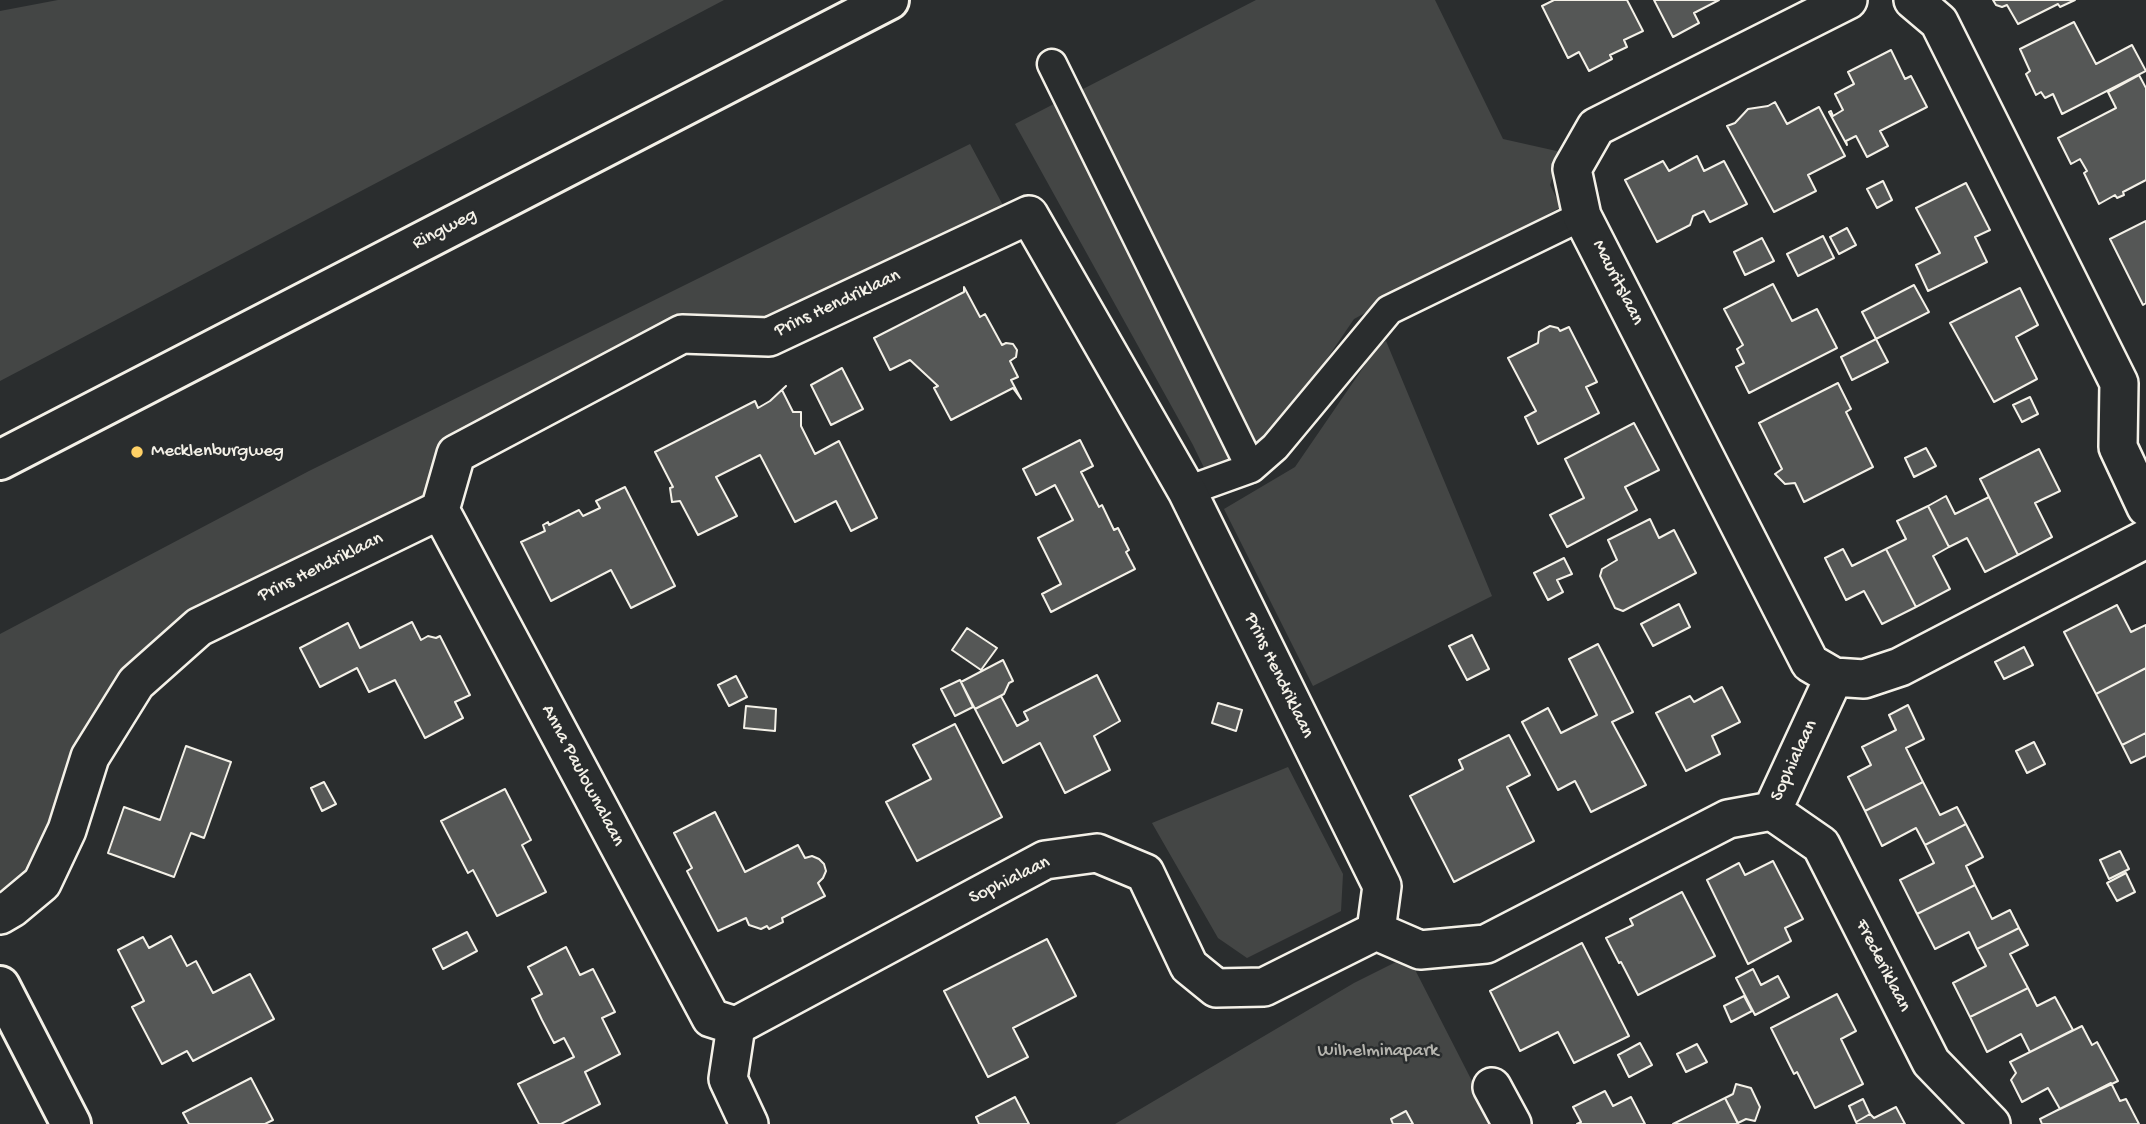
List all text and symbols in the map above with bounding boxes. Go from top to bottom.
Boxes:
street label: Ringweg [409,204,481,256]
street label: Mauritslaan [1586,237,1648,329]
street label: Prins Hendriklaan [771,265,905,343]
place label: Mecklenburgweg [151,441,284,463]
marker: Mecklenburgweg [129,444,145,460]
street label: Prins Hendriklaan [255,528,387,608]
street label: Prins Hendriklaan [1238,610,1318,742]
street label: Anna Paulownalaan [535,701,629,851]
street label: Sophialaan [1766,717,1824,805]
street label: Sophialaan [966,852,1054,910]
street label: Frederiklaan [1849,916,1915,1016]
park label: Wilhelminapark [1318,1041,1438,1063]

